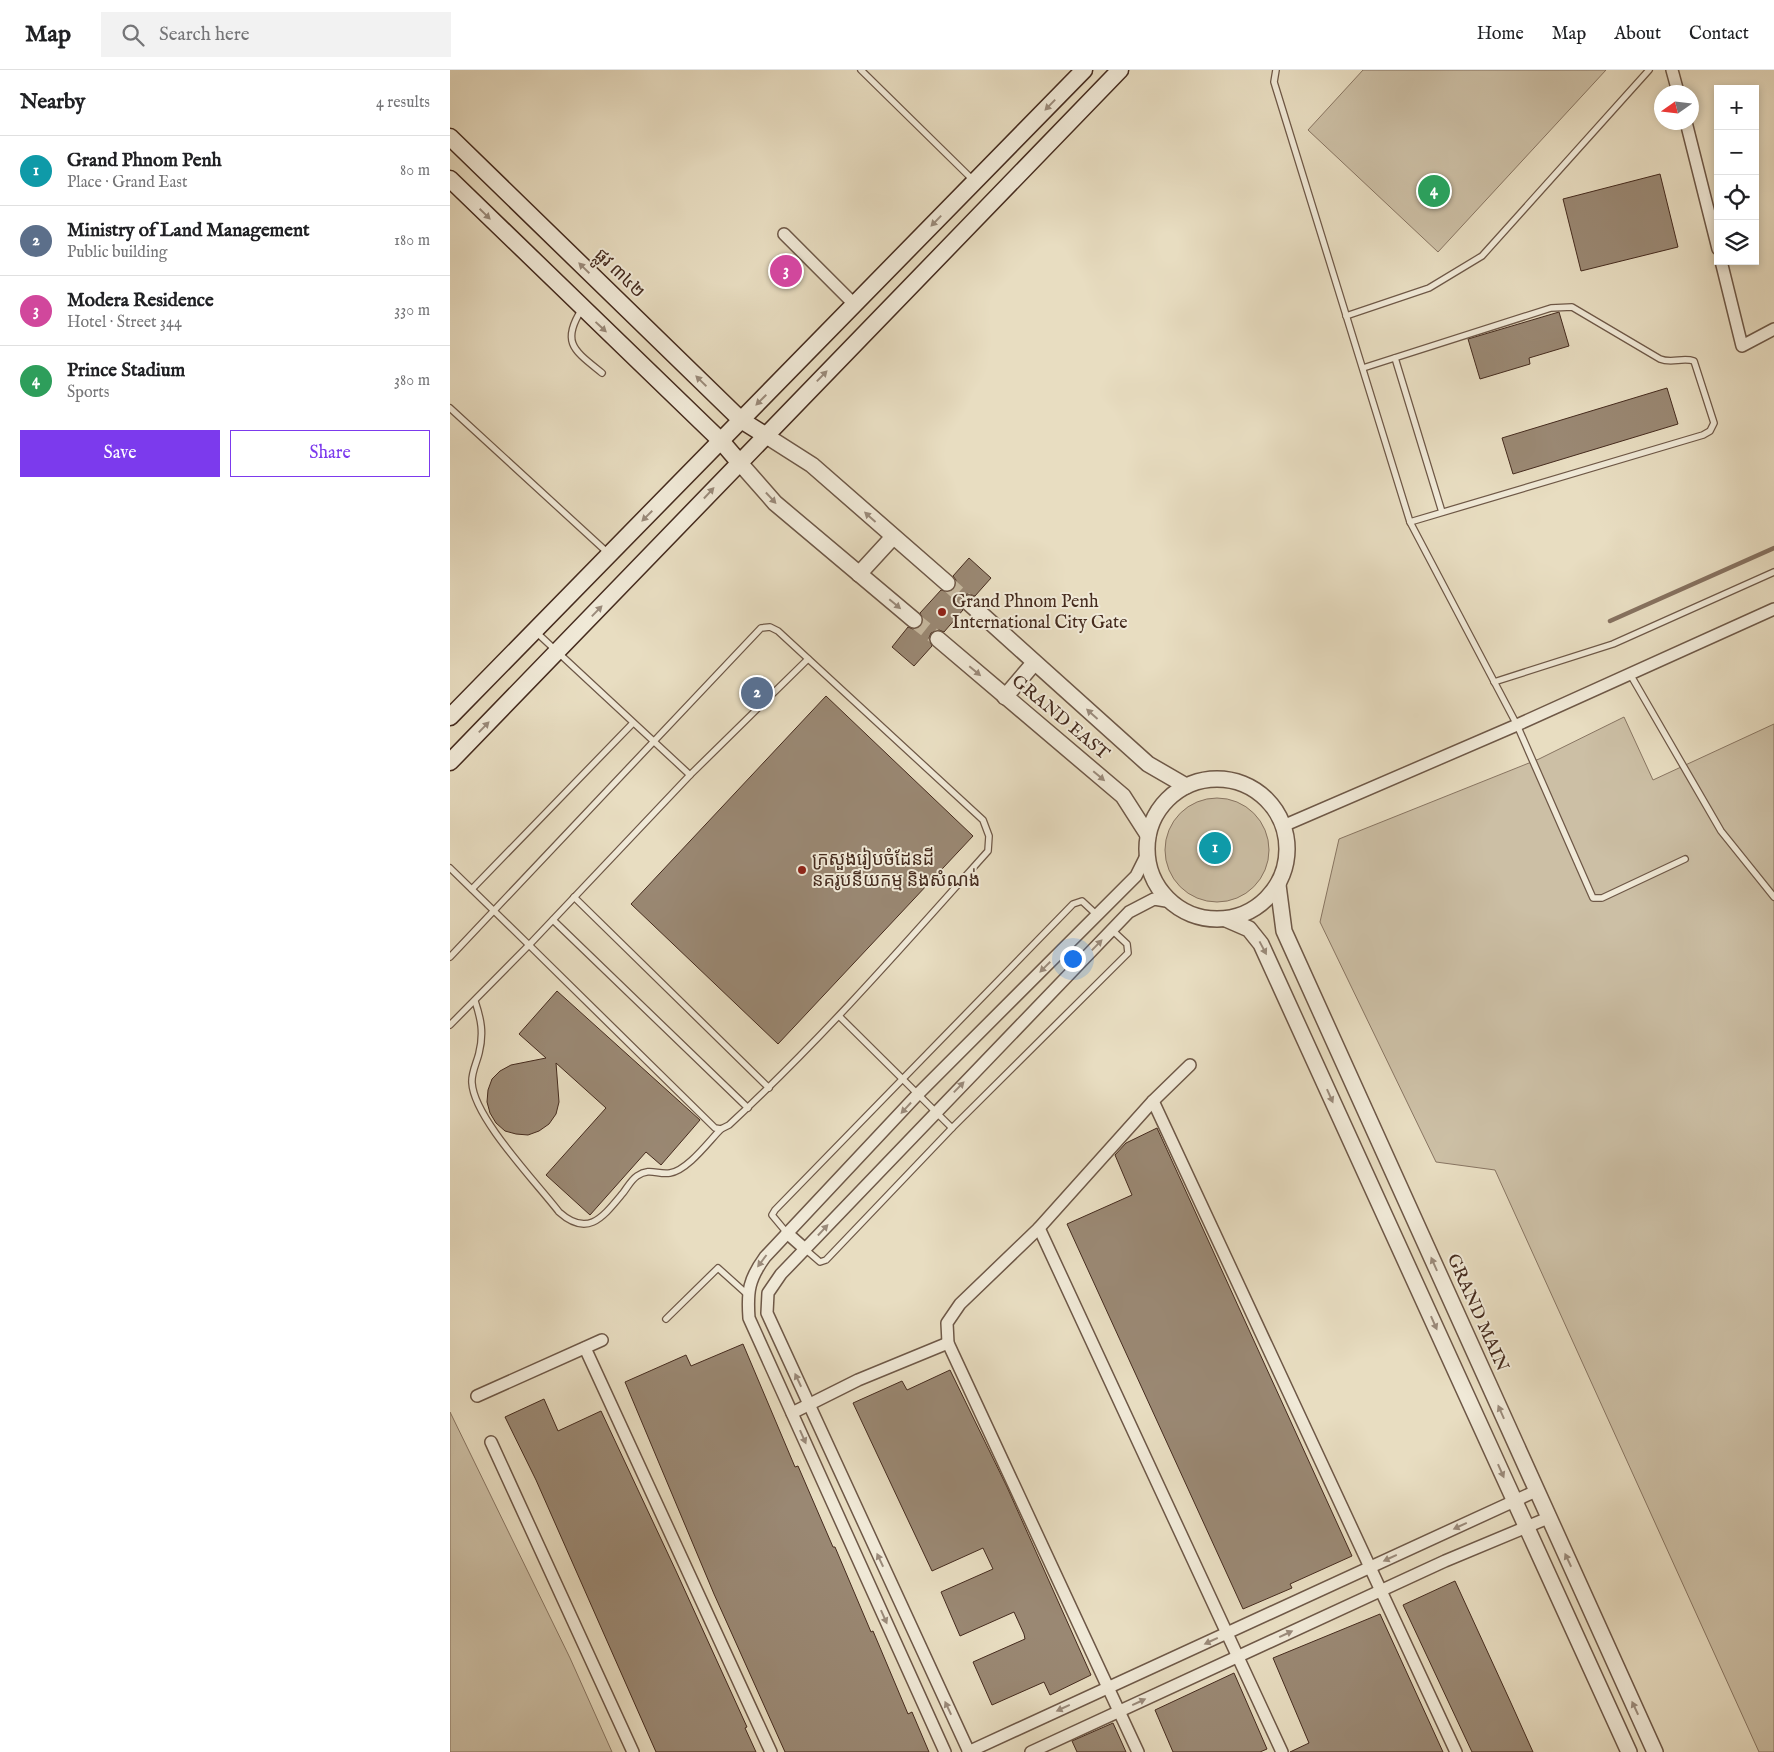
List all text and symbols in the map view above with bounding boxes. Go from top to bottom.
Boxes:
search box [101,12,451,57]
text: Map [25,19,71,50]
icon: search [119,21,147,49]
text: Search here [159,23,250,47]
text: Home [1477,23,1524,46]
text: Map [1552,23,1586,46]
text: About [1614,23,1661,46]
text: Contact [1689,23,1749,46]
north arrow [1654,85,1699,130]
map controls [1714,85,1759,265]
button: + [1714,85,1759,130]
text: Nearby [20,89,85,116]
text: 4 results [376,93,430,113]
one-way arrow [1044,99,1056,111]
button: − [1714,130,1759,175]
text: Grand Phnom Penh [67,149,222,173]
text: 1 [33,161,39,181]
text: 80 m [400,161,430,181]
pin: 4 [1418,172,1450,210]
text: Place · Grand East [67,173,187,193]
button: locate [1714,175,1759,220]
one-way arrow [479,207,491,219]
one-way arrow [930,215,942,227]
text: Ministry of Land Management [67,219,310,243]
button: layers [1714,220,1759,265]
text: 2 [32,231,40,251]
text: 180 m [394,231,430,251]
text: Public building [67,243,167,263]
street label: ផ្លូវ ៣៤២ [587,244,649,306]
pin: 3 [770,252,802,290]
one-way arrow [579,262,591,274]
text: Modera Residence [67,289,214,313]
text: 3 [33,301,39,321]
text: 330 m [394,301,430,321]
text: Hotel · Street 344 [67,313,182,333]
one-way arrow [595,321,607,333]
text: Prince Stadium [67,359,185,383]
one-way arrow [816,370,828,382]
text: 4 [32,371,40,391]
text: 380 m [394,371,430,391]
one-way arrow [695,375,707,387]
text: Sports [67,383,109,403]
one-way arrow [755,393,767,405]
button: Save [20,430,220,477]
button: Share [230,430,430,477]
one-way arrow [703,487,715,499]
one-way arrow [765,492,777,504]
one-way arrow [641,510,653,522]
one-way arrow [865,511,877,523]
place label: Grand Phnom Penh International City Gate [952,591,1128,635]
one-way arrow [888,598,901,609]
one-way arrow [591,605,603,617]
marker: Grand Phnom Penh International City Gate [936,606,948,618]
one-way arrow [968,665,980,677]
street label: GRAND EAST [1006,670,1114,766]
pin: 2 [741,674,773,712]
one-way arrow [1086,709,1098,720]
one-way arrow [478,722,490,734]
one-way arrow [1092,770,1105,781]
pin: 1 [1199,829,1231,867]
place label: ក្រសួងរៀបចំដែនដី នគរូបនីយកម្ម និងសំណង់ [812,847,980,893]
marker: ក្រសួងរៀបចំដែនដី នគរូបនីយកម្ម និងសំណង់ [796,864,808,876]
one-way arrow [1091,940,1103,952]
one-way arrow [1259,941,1267,955]
your location [1060,946,1086,972]
one-way arrow [1039,961,1051,973]
one-way arrow [953,1081,965,1093]
one-way arrow [1327,1089,1335,1103]
one-way arrow [900,1101,912,1113]
one-way arrow [817,1224,829,1236]
street label: GRAND MAIN [1441,1251,1513,1376]
one-way arrow [757,1254,768,1267]
one-way arrow [1430,1257,1438,1271]
one-way arrow [1430,1316,1438,1330]
one-way arrow [794,1373,802,1388]
one-way arrow [1496,1405,1504,1419]
one-way arrow [799,1430,807,1444]
one-way arrow [1498,1464,1506,1478]
one-way arrow [1453,1523,1467,1531]
one-way arrow [876,1553,884,1567]
one-way arrow [1563,1553,1571,1567]
one-way arrow [1383,1555,1397,1563]
one-way arrow [881,1610,889,1624]
one-way arrow [1279,1630,1293,1638]
one-way arrow [1204,1637,1218,1645]
one-way arrow [1132,1698,1146,1706]
one-way arrow [944,1701,952,1715]
one-way arrow [1631,1701,1639,1715]
one-way arrow [1056,1705,1070,1713]

